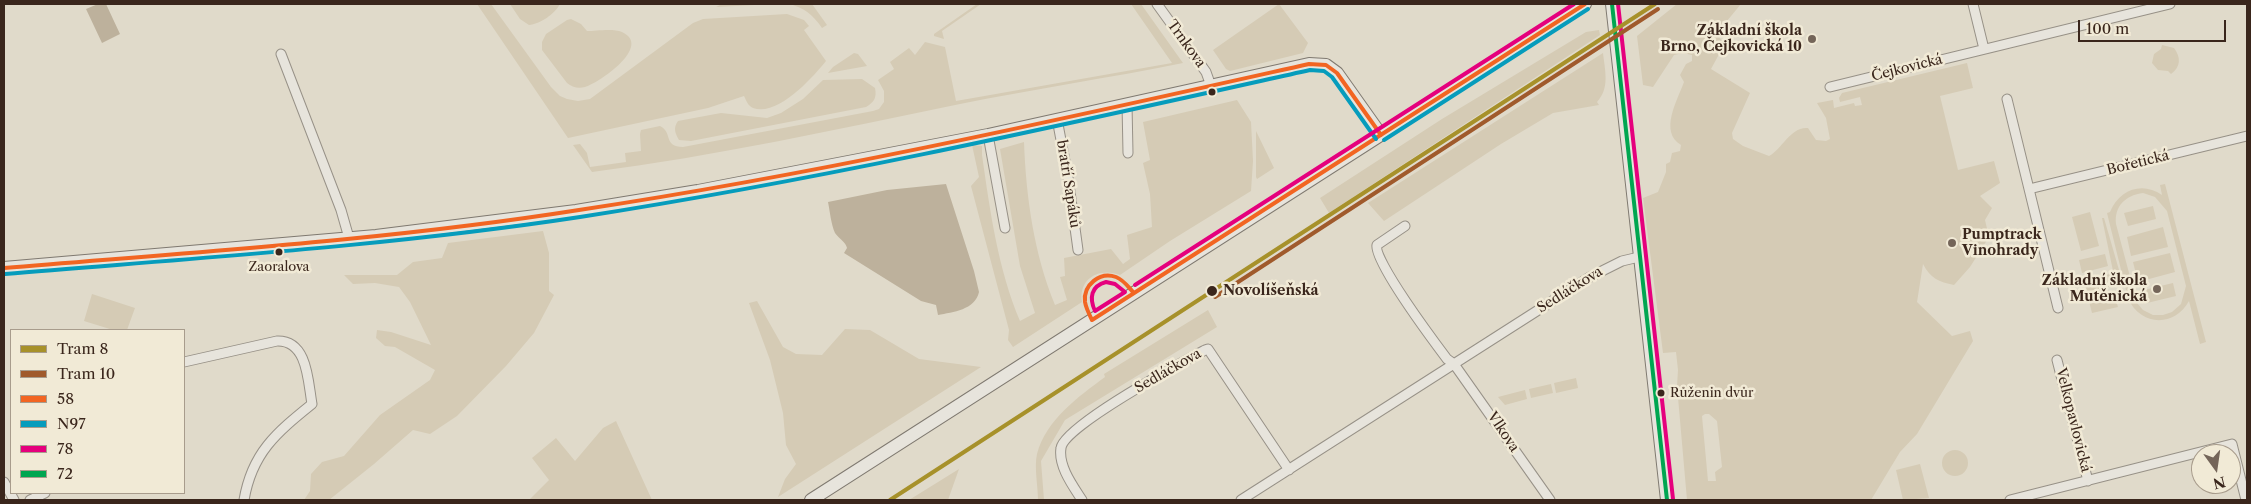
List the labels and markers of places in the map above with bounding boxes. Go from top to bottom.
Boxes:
place label: Základní škola Brno, Čejkovická 10 [1660,23,1802,56]
marker: Základní škola Brno, Čejkovická 10 [1806,33,1818,45]
unlabelled marker [1207,87,1217,97]
place label: Pumptrack Vinohrady [1962,227,2042,260]
marker: Pumptrack Vinohrady [1946,237,1958,249]
marker: Zaoralova [274,247,284,257]
place label: Zaoralova [249,259,309,275]
place label: Základní škola Mutěnická [2042,273,2147,306]
place label: Novolíšeňská [1223,283,1319,299]
marker: Základní škola Mutěnická [2151,283,2163,295]
marker: Novolíšeňská [1205,284,1219,298]
place label: Růženin dvůr [1670,385,1753,401]
marker: Růženin dvůr [1656,388,1666,398]

